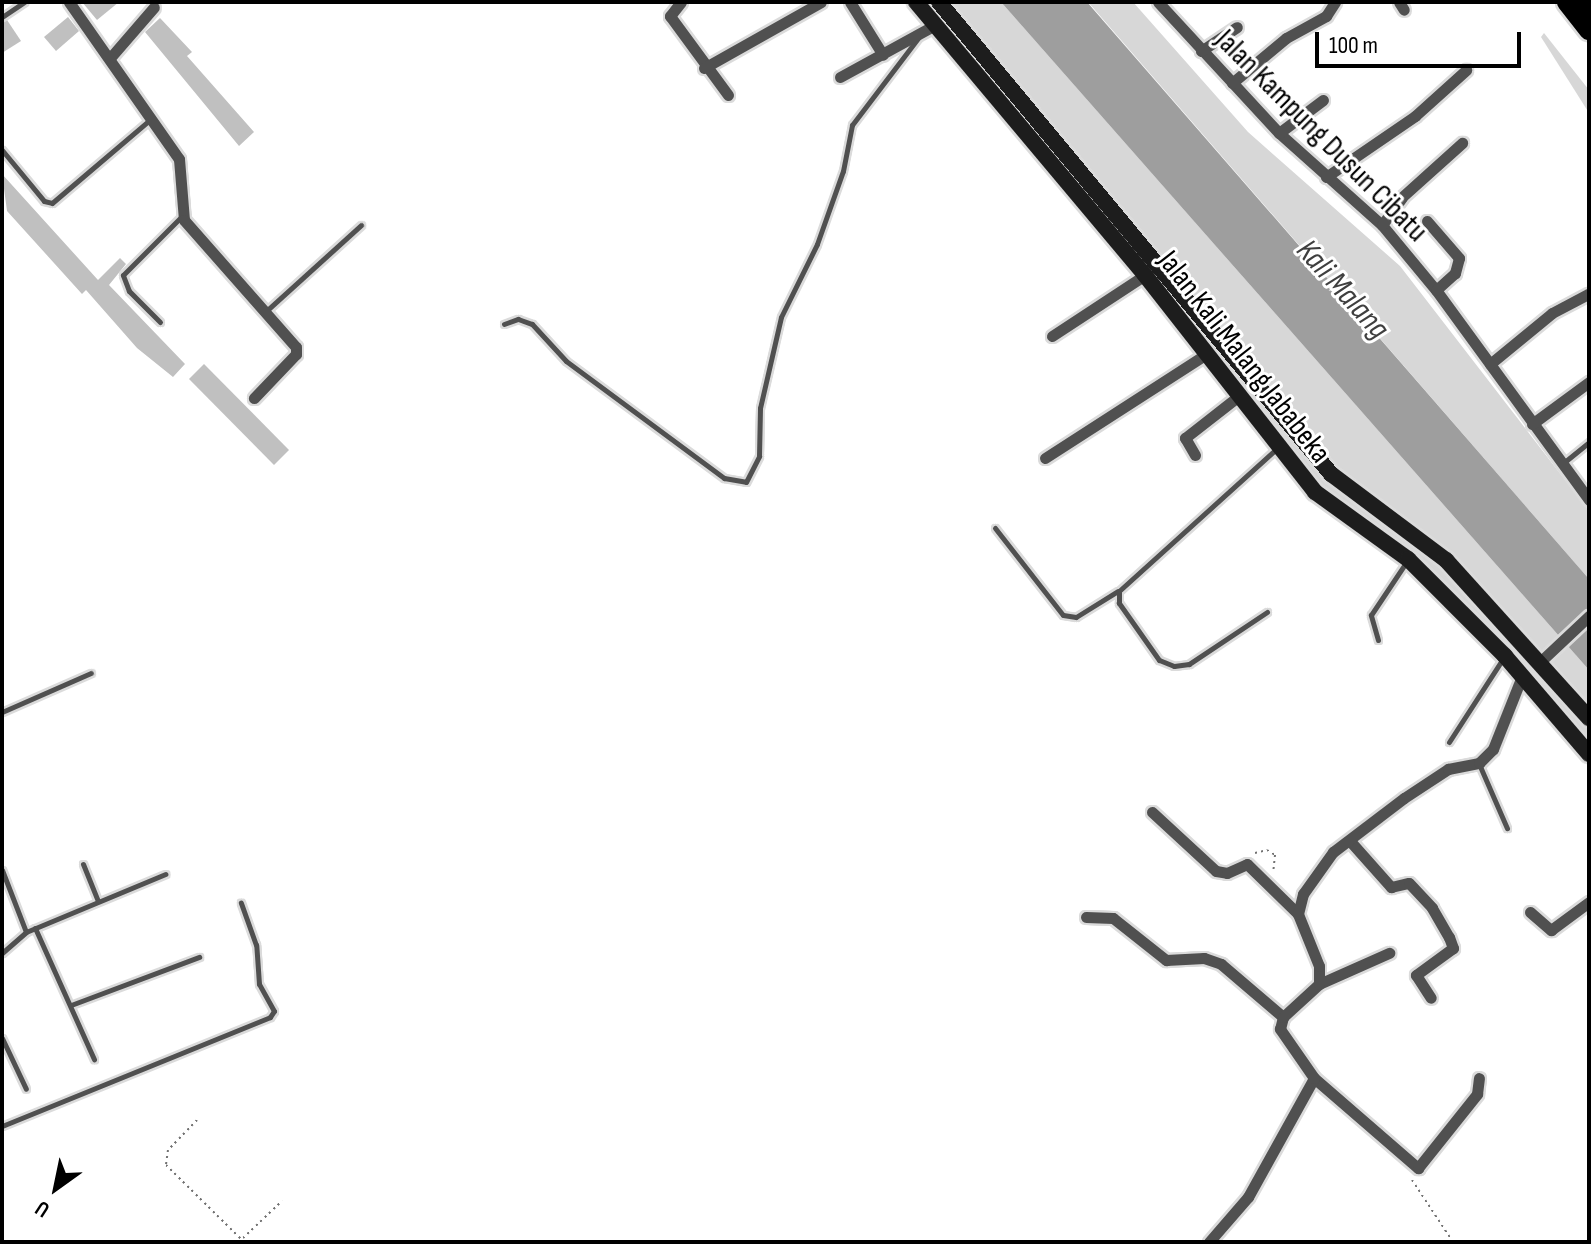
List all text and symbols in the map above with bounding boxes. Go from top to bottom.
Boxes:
scale bar [1319,16,1525,66]
street label: Jalan Kampung Dusun Cibatu [1207,22,1435,250]
text: 100 m [1329,31,1378,60]
water label: Kali Malang [1287,232,1397,348]
street label: Jalan Kali Malang Jababeka [1150,244,1338,470]
north arrow [16,1148,96,1228]
text: U [30,1194,55,1223]

